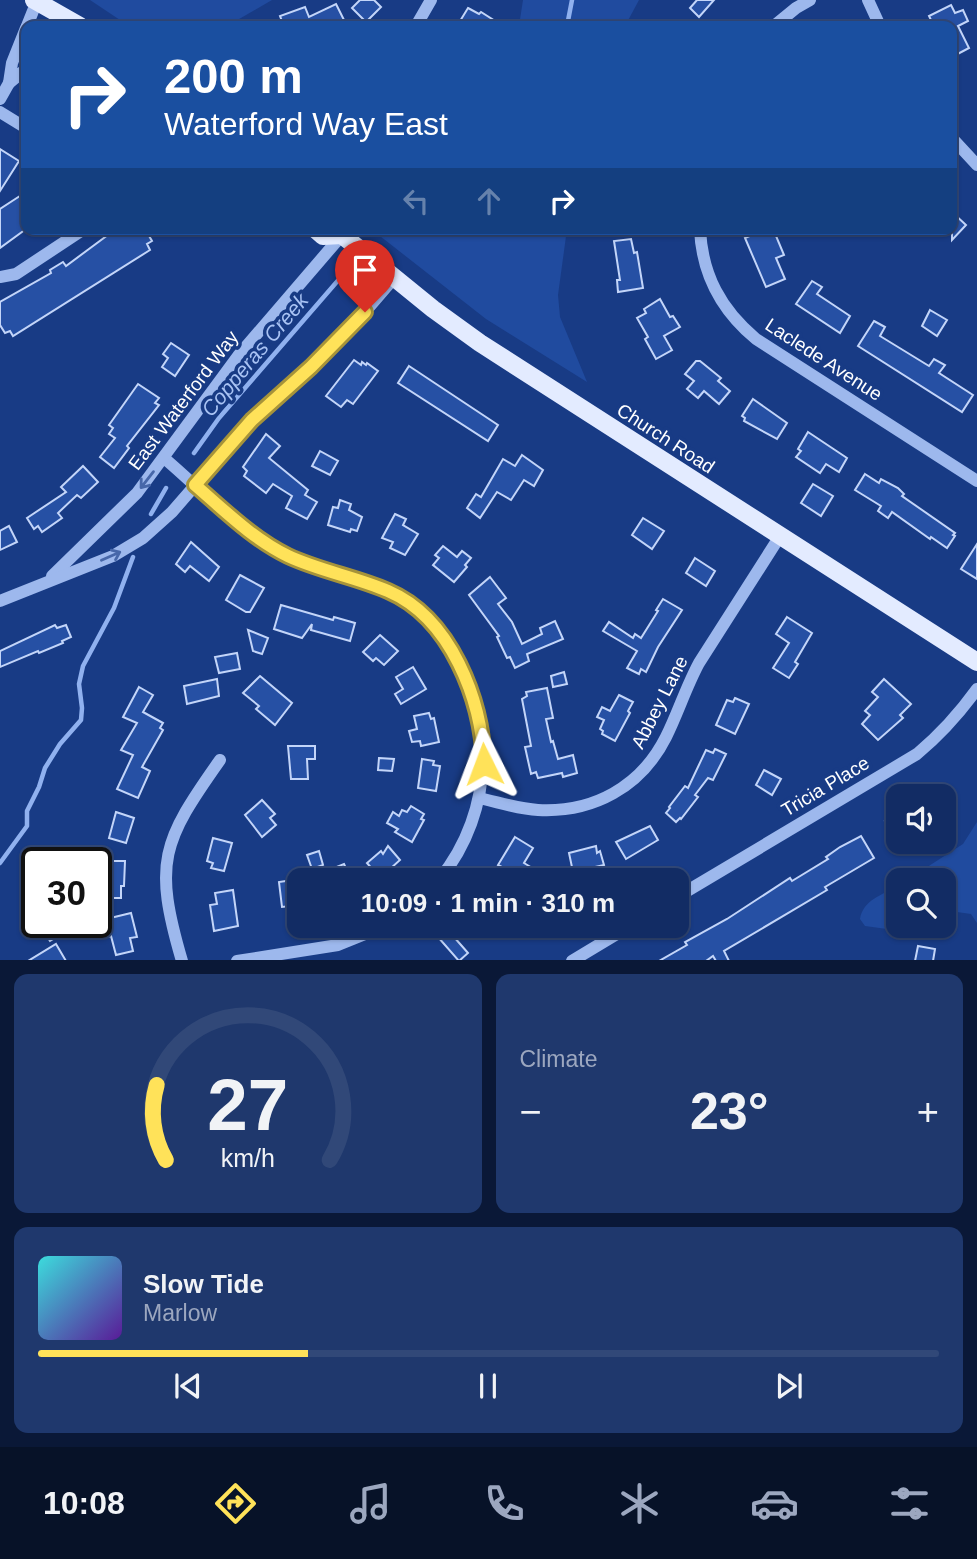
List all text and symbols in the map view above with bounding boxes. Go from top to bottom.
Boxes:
icon: right [49,49,140,140]
text: 200 m [164,49,303,103]
text: Waterford Way East [164,106,448,142]
icon: left [397,182,435,220]
icon: ahead [470,182,508,220]
icon: right [543,182,581,220]
pin [335,240,395,312]
icon: arrive [346,251,384,289]
water label: Copperas Creek [197,288,314,421]
street label: Laclede Avenue [761,314,886,405]
street label: East Waterford Way [124,326,243,474]
street label: Church Road [613,399,718,478]
one-way arrow [140,470,155,489]
one-way arrow [99,549,121,562]
street label: Abbey Lane [627,652,692,752]
position arrow [447,727,521,801]
street label: Tricia Place [778,752,873,821]
map controls [886,784,956,938]
button: sound [886,784,956,854]
speed limit sign: 30 [21,847,112,938]
button: search [886,868,956,938]
text: 10:09 · 1 min · 310 m [361,888,615,918]
text: Climate [520,1046,597,1072]
text: 27 [207,1064,288,1145]
text: 23° [690,1082,769,1140]
text: − [520,1091,542,1133]
text: + [917,1091,939,1133]
text: km/h [221,1143,275,1171]
text: Slow Tide [143,1269,264,1299]
text: Marlow [143,1300,217,1326]
icon: previous [169,1367,207,1405]
icon: pause [469,1367,507,1405]
icon: next [770,1367,808,1405]
icon: directions [211,1479,260,1528]
icon: music [346,1479,395,1528]
icon: phone [480,1479,529,1528]
icon: climate [615,1479,664,1528]
icon: car [750,1479,799,1528]
icon: filters [885,1479,934,1528]
text: 10:08 [43,1485,125,1521]

